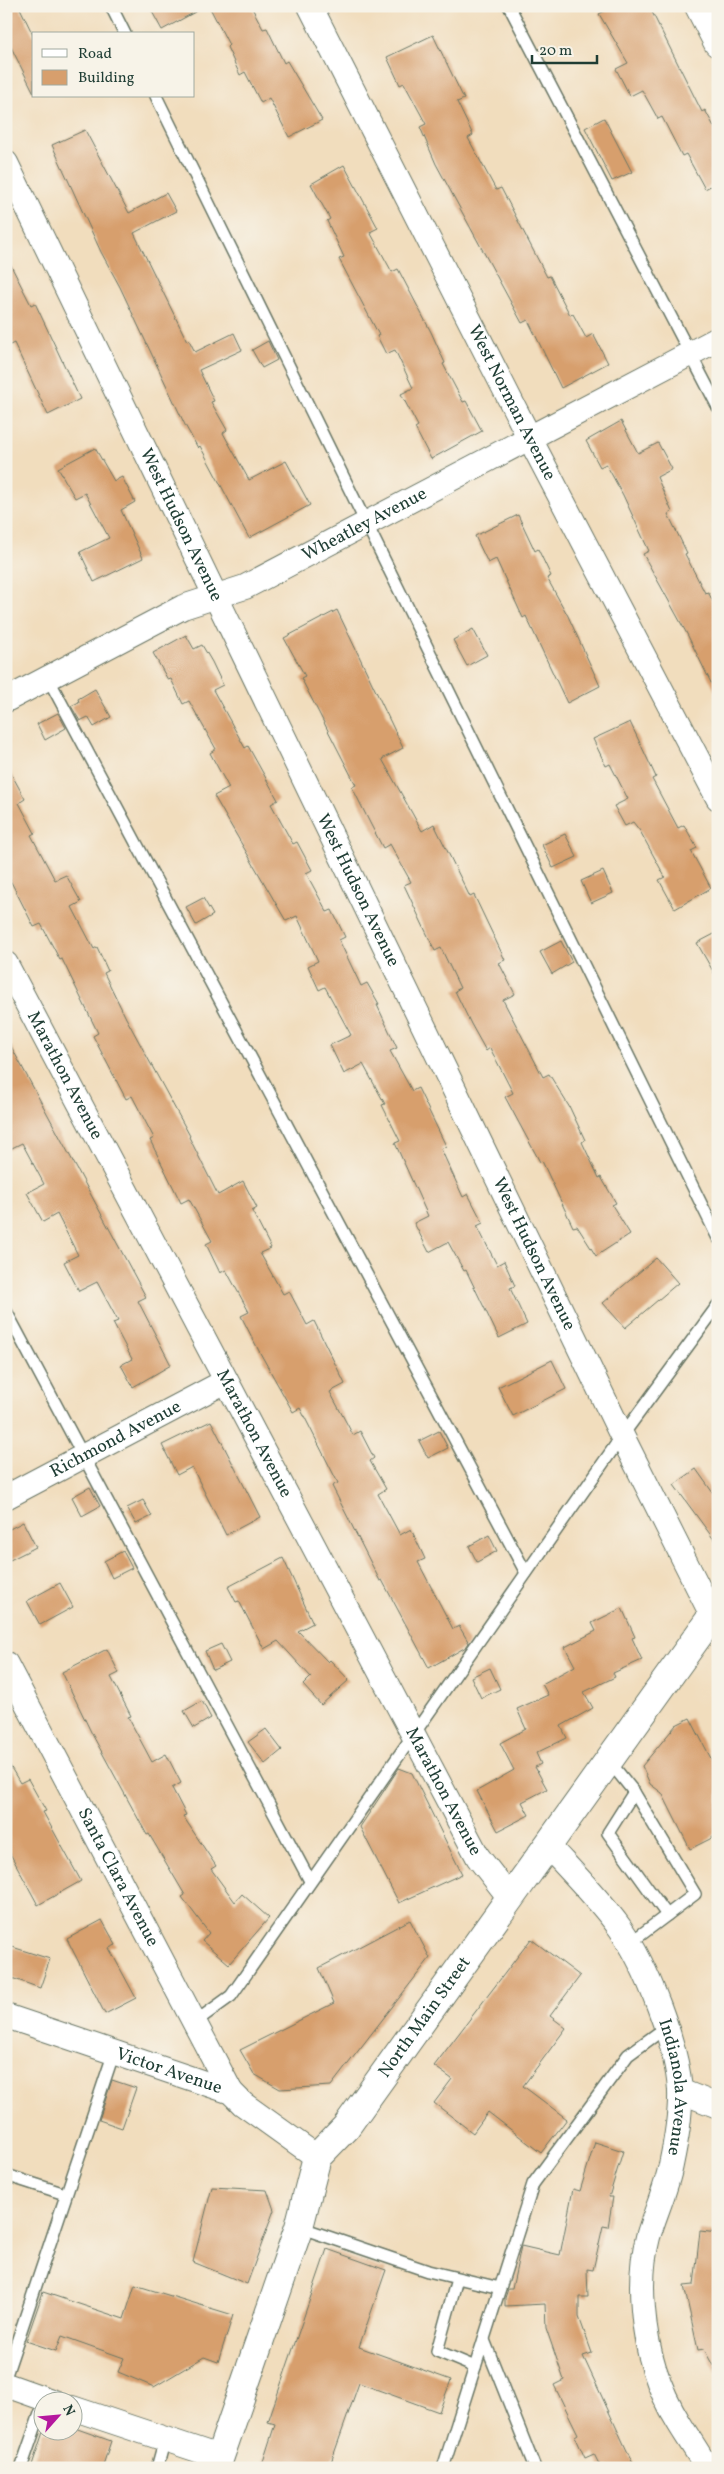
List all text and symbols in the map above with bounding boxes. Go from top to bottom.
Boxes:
legend [32,32,195,98]
scale bar [532,32,596,64]
text: 20 m [539,41,572,62]
text: Road [78,44,112,65]
text: Building [78,68,135,89]
street label: West Norman Avenue [462,321,562,485]
street label: West Hudson Avenue [133,444,229,606]
street label: Wheatley Avenue [298,481,431,567]
street label: West Hudson Avenue [310,810,406,971]
street label: Marathon Avenue [21,1007,109,1144]
street label: West Hudson Avenue [486,1173,582,1335]
street label: Marathon Avenue [210,1365,298,1502]
street label: Richmond Avenue [46,1394,186,1484]
street label: Marathon Avenue [399,1723,488,1860]
street label: Santa Clara Avenue [71,1803,165,1951]
street label: North Main Street [373,1951,477,2083]
street label: Indianola Avenue [652,2015,693,2158]
street label: Victor Avenue [113,2041,225,2101]
north arrow [32,2392,82,2442]
text: N [57,2402,79,2420]

